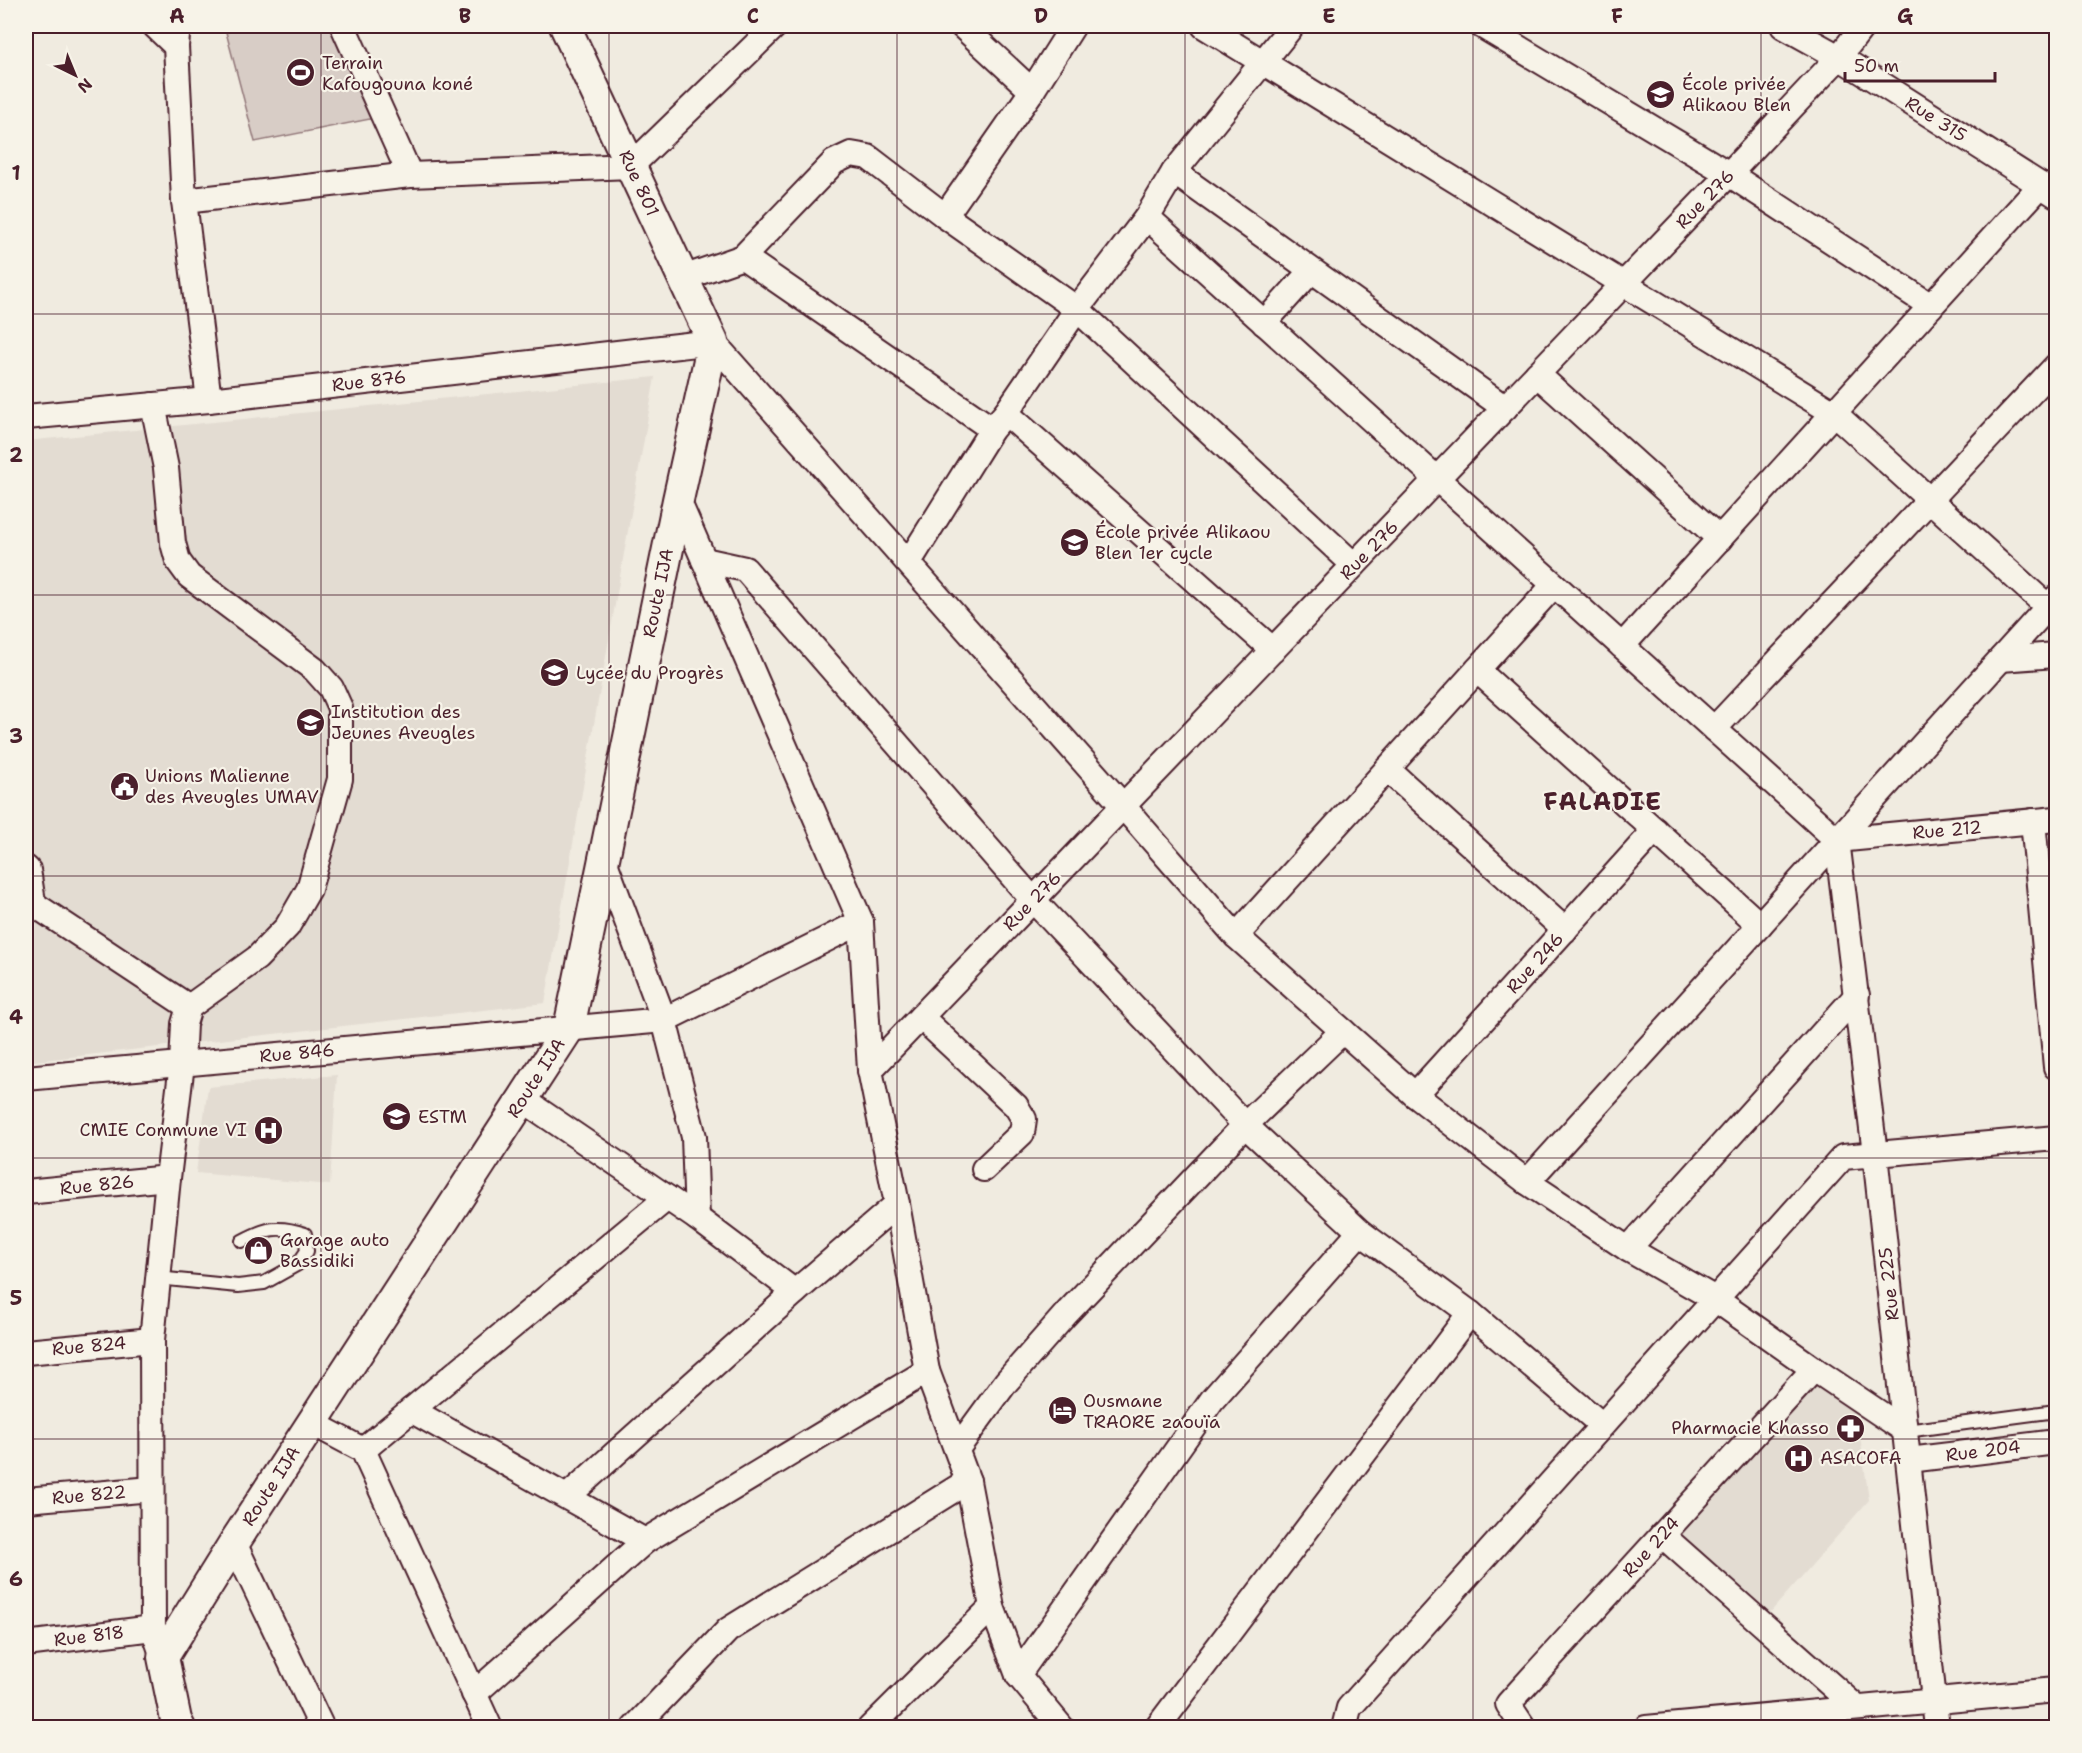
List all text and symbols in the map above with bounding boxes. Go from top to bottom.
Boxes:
text: A [169,3,185,29]
text: B [459,3,471,29]
text: C [747,3,759,29]
text: D [1034,3,1048,29]
text: E [1322,3,1336,29]
text: F [1611,3,1623,29]
text: G [1897,3,1913,29]
north arrow [45,45,105,105]
scale bar [1845,45,1995,83]
place label: Terrain Kafougouna koné [322,51,473,96]
text: 50 m [1854,54,1899,78]
sports icon: Terrain Kafougouna koné [285,57,317,89]
place label: École privée Alikaou Blen [1682,72,1791,117]
text: N [73,74,97,98]
school or university icon: École privée Alikaou Blen [1645,78,1677,110]
street label: Rue 315 [1901,91,1971,147]
street label: Rue 801 [613,146,665,220]
text: 1 [11,160,21,186]
street label: Rue 276 [1671,164,1739,234]
street label: Rue 876 [331,365,407,397]
text: 2 [9,442,23,468]
street label: Rue 276 [1335,515,1403,585]
place label: École privée Alikaou Blen 1er cycle [1095,520,1271,565]
school or university icon: École privée Alikaou Blen 1er cycle [1058,526,1090,558]
street label: Route IJA [637,546,679,640]
school or university icon: Lycée du Progrès [539,657,571,689]
place label: Lycée du Progrès [576,661,724,685]
place label: Institution des Jeunes Aveugles [331,700,475,745]
school or university icon: Institution des Jeunes Aveugles [294,706,326,738]
text: 3 [9,723,23,749]
place label: Unions Malienne des Aveugles UMAV [145,764,319,809]
public building icon: Unions Malienne des Aveugles UMAV [108,770,140,802]
district label: FALADIE [1544,786,1662,818]
street label: Rue 212 [1911,815,1983,845]
street label: Rue 276 [998,866,1066,936]
street label: Rue 246 [1501,927,1569,999]
text: 4 [9,1004,23,1030]
street label: Route IJA [501,1034,571,1122]
street label: Rue 846 [258,1038,336,1068]
school or university icon: ESTM [381,1101,413,1133]
place label: ESTM [418,1105,467,1129]
hospital icon: CMIE Commune VI [252,1114,284,1146]
place label: CMIE Commune VI [79,1118,247,1142]
street label: Rue 826 [59,1169,135,1201]
place label: Garage auto Bassidiki [280,1228,390,1273]
shop icon: Garage auto Bassidiki [243,1234,275,1266]
street label: Rue 225 [1873,1246,1905,1322]
text: 5 [10,1285,22,1311]
street label: Rue 824 [51,1331,127,1361]
place label: Ousmane TRAORE zaouïa [1083,1389,1220,1434]
hotel icon: Ousmane TRAORE zaouïa [1046,1395,1078,1427]
pharmacy icon: Pharmacie Khasso [1834,1412,1866,1444]
place label: Pharmacie Khasso [1671,1416,1829,1440]
street label: Rue 204 [1944,1435,2022,1467]
street label: Route IJA [236,1442,306,1530]
hospital icon: ASACOFA [1783,1442,1815,1474]
place label: ASACOFA [1820,1446,1901,1470]
street label: Rue 822 [51,1480,127,1510]
street label: Rue 224 [1617,1511,1685,1583]
text: 6 [9,1566,23,1592]
street label: Rue 818 [53,1620,125,1652]

